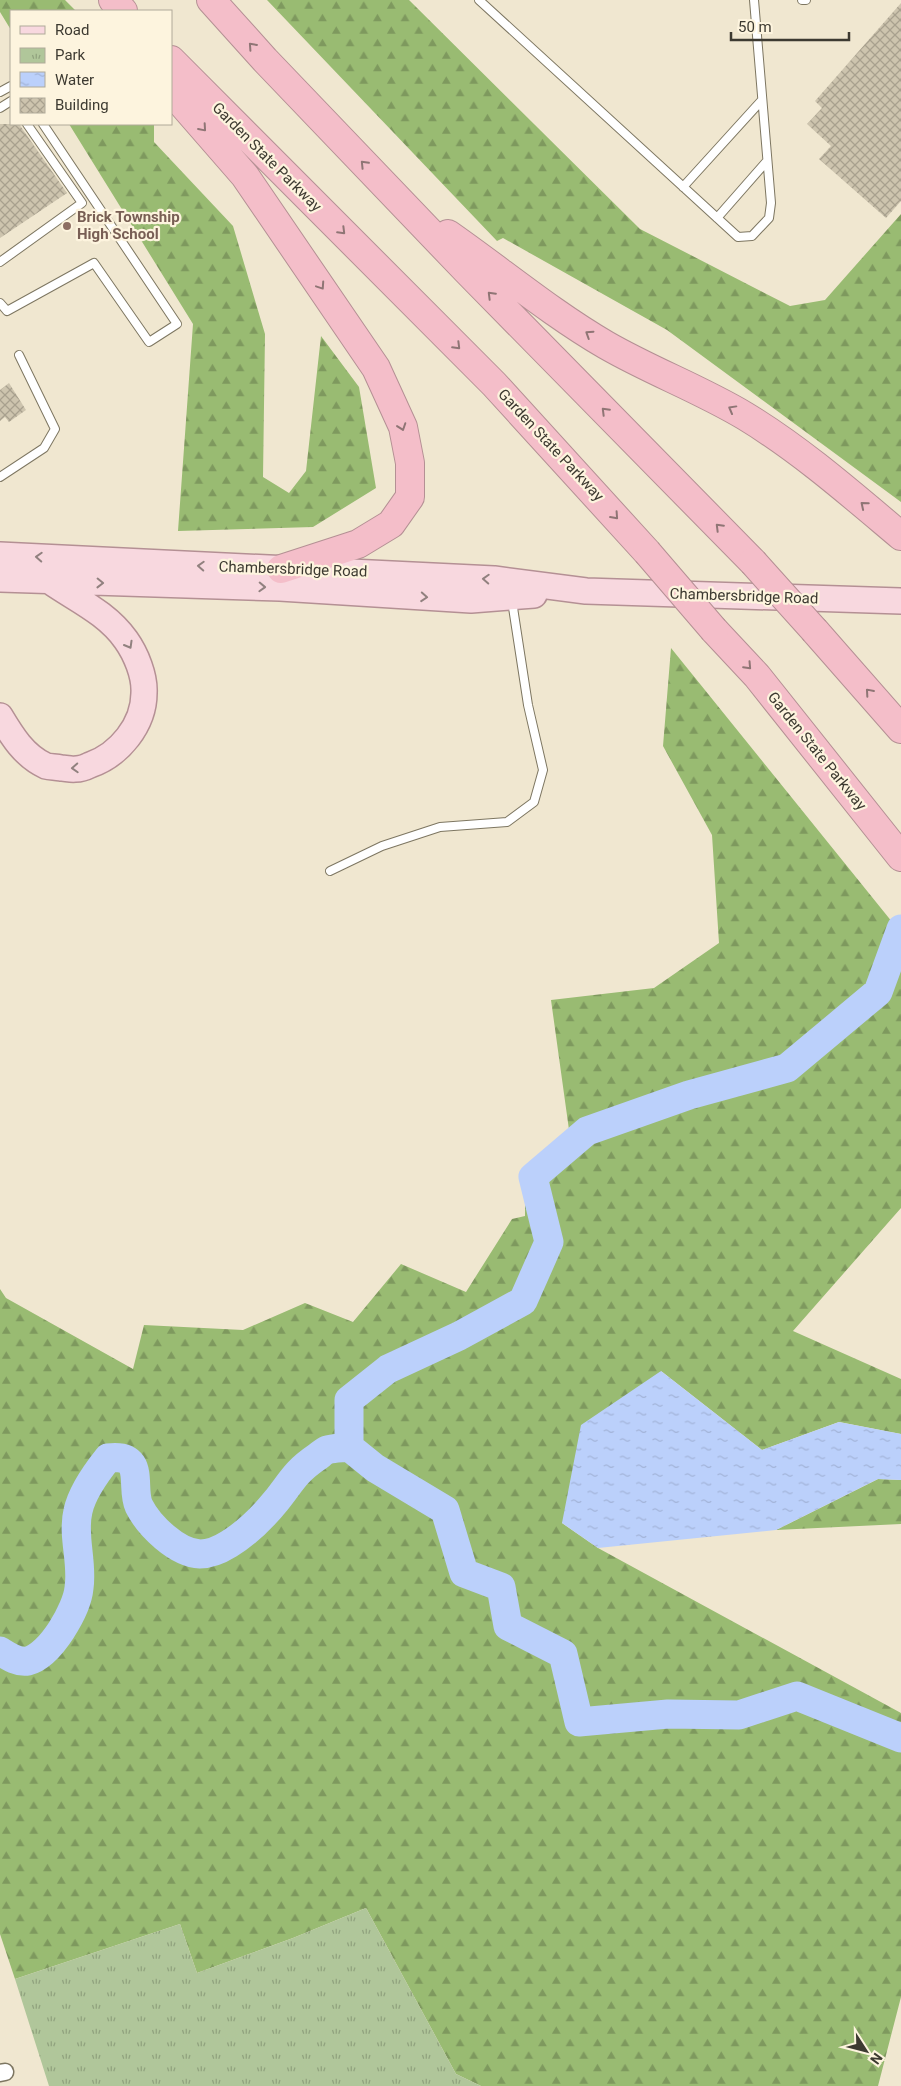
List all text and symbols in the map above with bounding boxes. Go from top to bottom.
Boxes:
legend [10,10,172,125]
scale bar [731,10,848,42]
text: 50 m [738,18,772,36]
text: Road [55,21,89,39]
one-way arrow [249,42,258,51]
text: Park [55,46,86,64]
text: Water [55,71,94,89]
text: Building [55,96,109,114]
street label: Garden State Parkway [209,99,325,215]
one-way arrow [198,122,206,131]
one-way arrow [361,160,370,169]
place label: Brick Township High School [77,208,180,243]
marker: Brick Township High School [61,220,73,232]
one-way arrow [336,225,345,234]
one-way arrow [315,281,324,290]
one-way arrow [488,292,497,301]
one-way arrow [585,331,594,340]
one-way arrow [451,340,460,349]
street label: Garden State Parkway [494,385,608,505]
one-way arrow [729,405,738,415]
one-way arrow [602,408,611,417]
one-way arrow [396,422,406,430]
one-way arrow [860,501,869,510]
one-way arrow [609,510,618,519]
one-way arrow [716,524,725,533]
one-way arrow [35,552,43,563]
street label: Chambersbridge Road [218,557,368,581]
one-way arrow [197,560,205,571]
one-way arrow [482,573,490,584]
one-way arrow [96,578,104,588]
one-way arrow [258,582,266,593]
street label: Chambersbridge Road [669,584,819,608]
one-way arrow [421,591,429,602]
one-way arrow [122,640,132,649]
one-way arrow [742,660,751,669]
street label: Garden State Parkway [764,688,870,814]
one-way arrow [866,688,875,697]
one-way arrow [70,763,78,773]
north arrow [841,2026,891,2076]
text: N [867,2050,886,2067]

